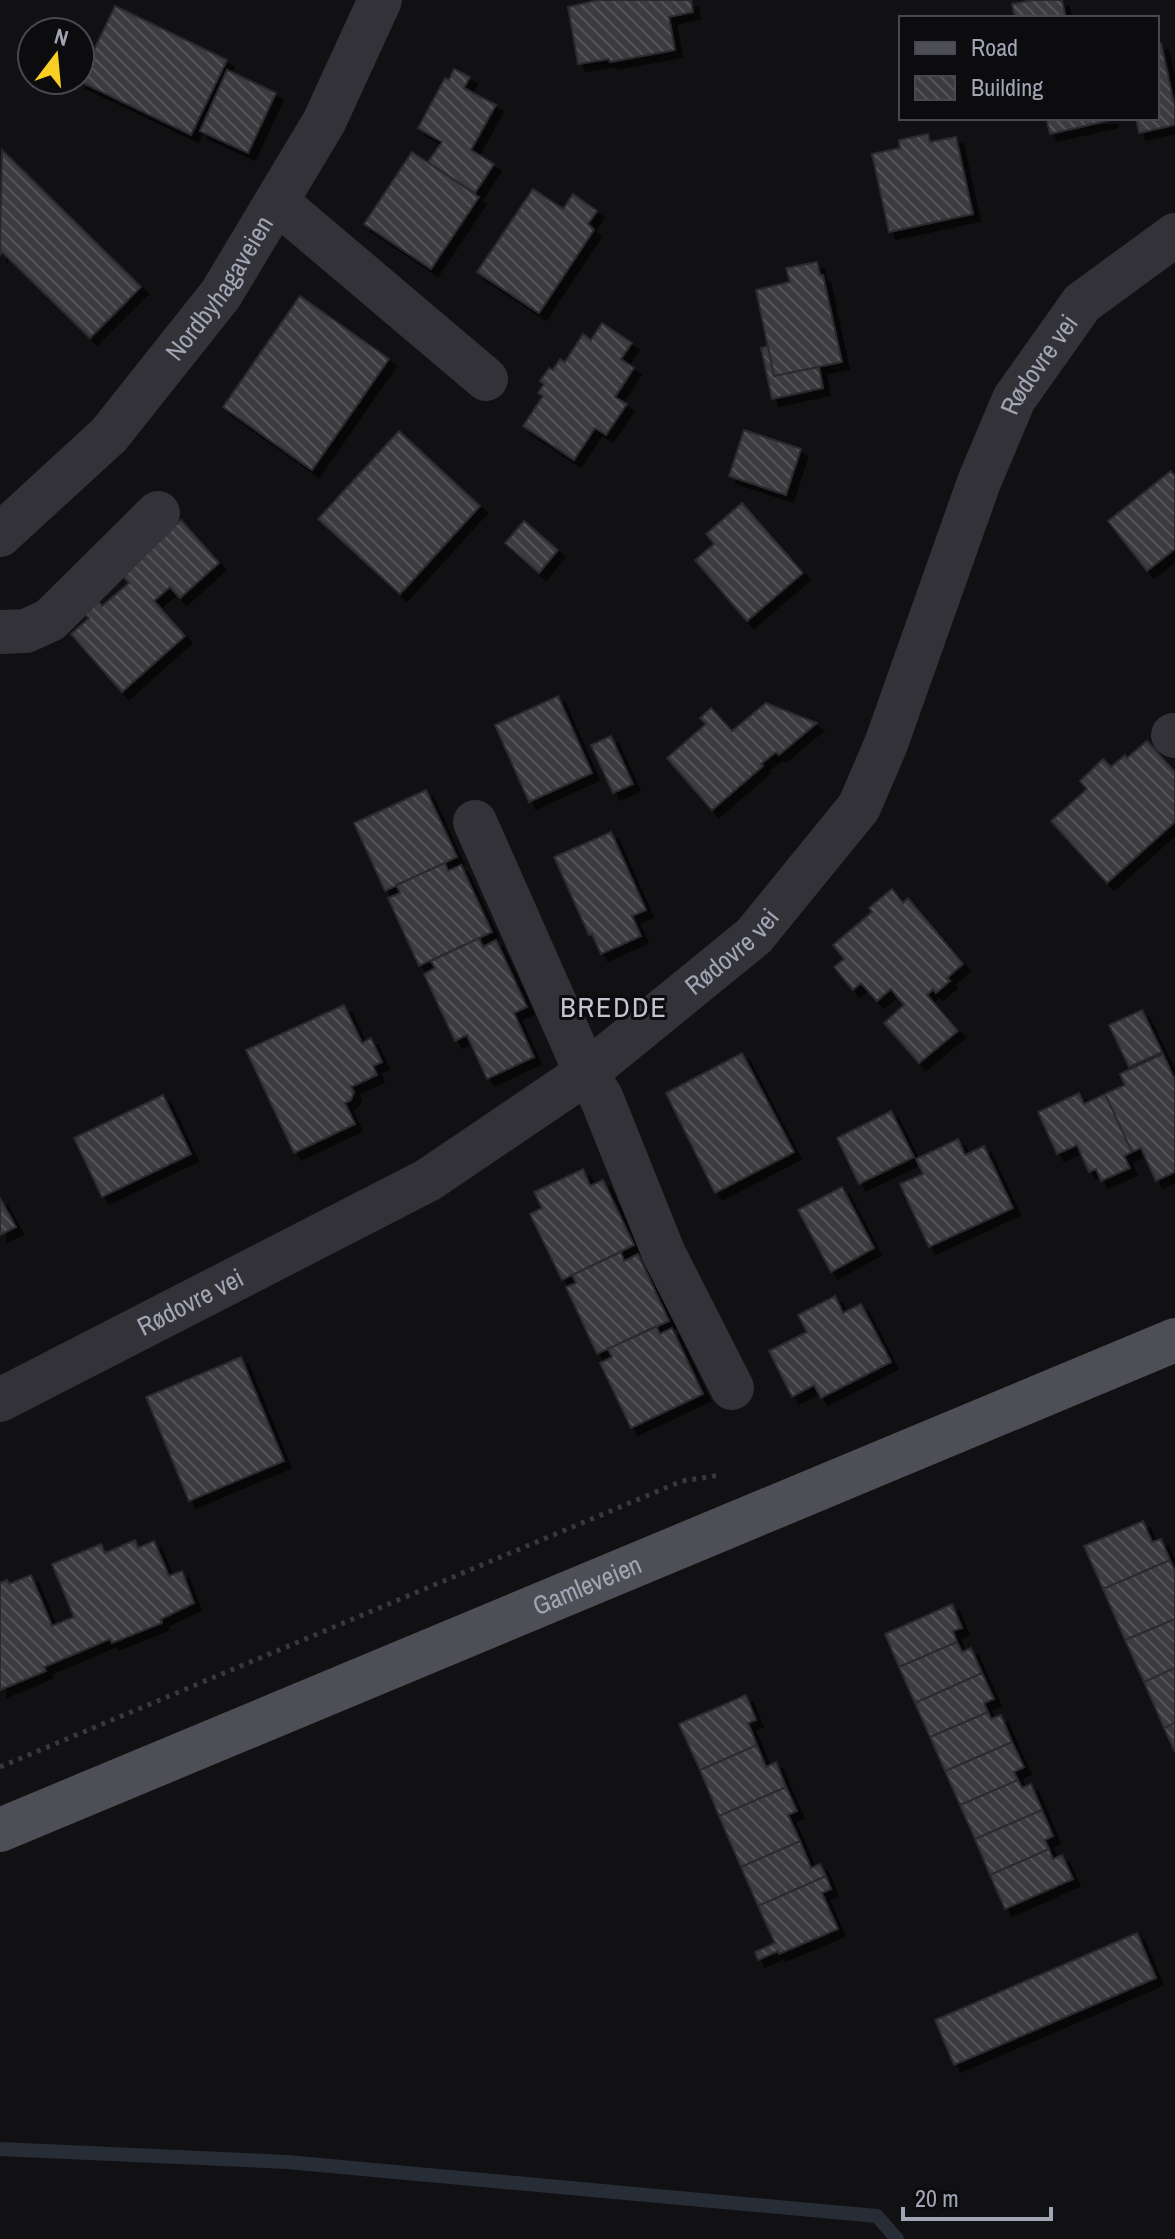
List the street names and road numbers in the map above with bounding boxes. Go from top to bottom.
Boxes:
street label: Nordbyhagaveien [157,209,281,367]
street label: Rødovre vei [991,307,1086,420]
street label: Rødovre vei [677,901,787,1002]
street label: Rødovre vei [131,1260,249,1344]
street label: Gamleveien [527,1546,647,1623]

